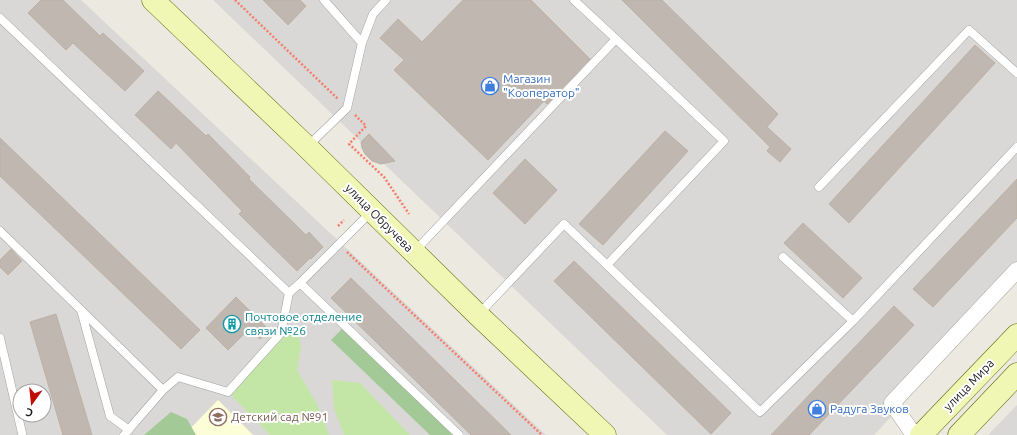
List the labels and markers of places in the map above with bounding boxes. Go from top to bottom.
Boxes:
place label: Магазин "Кооператор" [503,72,580,99]
shop icon: Магазин "Кооператор" [480,76,500,96]
place label: Почтовое отделение связи №26 [245,310,362,337]
building icon: Почтовое отделение связи №26 [222,314,242,334]
shop icon: Радуга Звуков [807,399,827,419]
place label: Радуга Звуков [830,402,909,415]
school or university icon: Детский сад №91 [208,407,228,427]
place label: Детский сад №91 [231,410,328,423]

